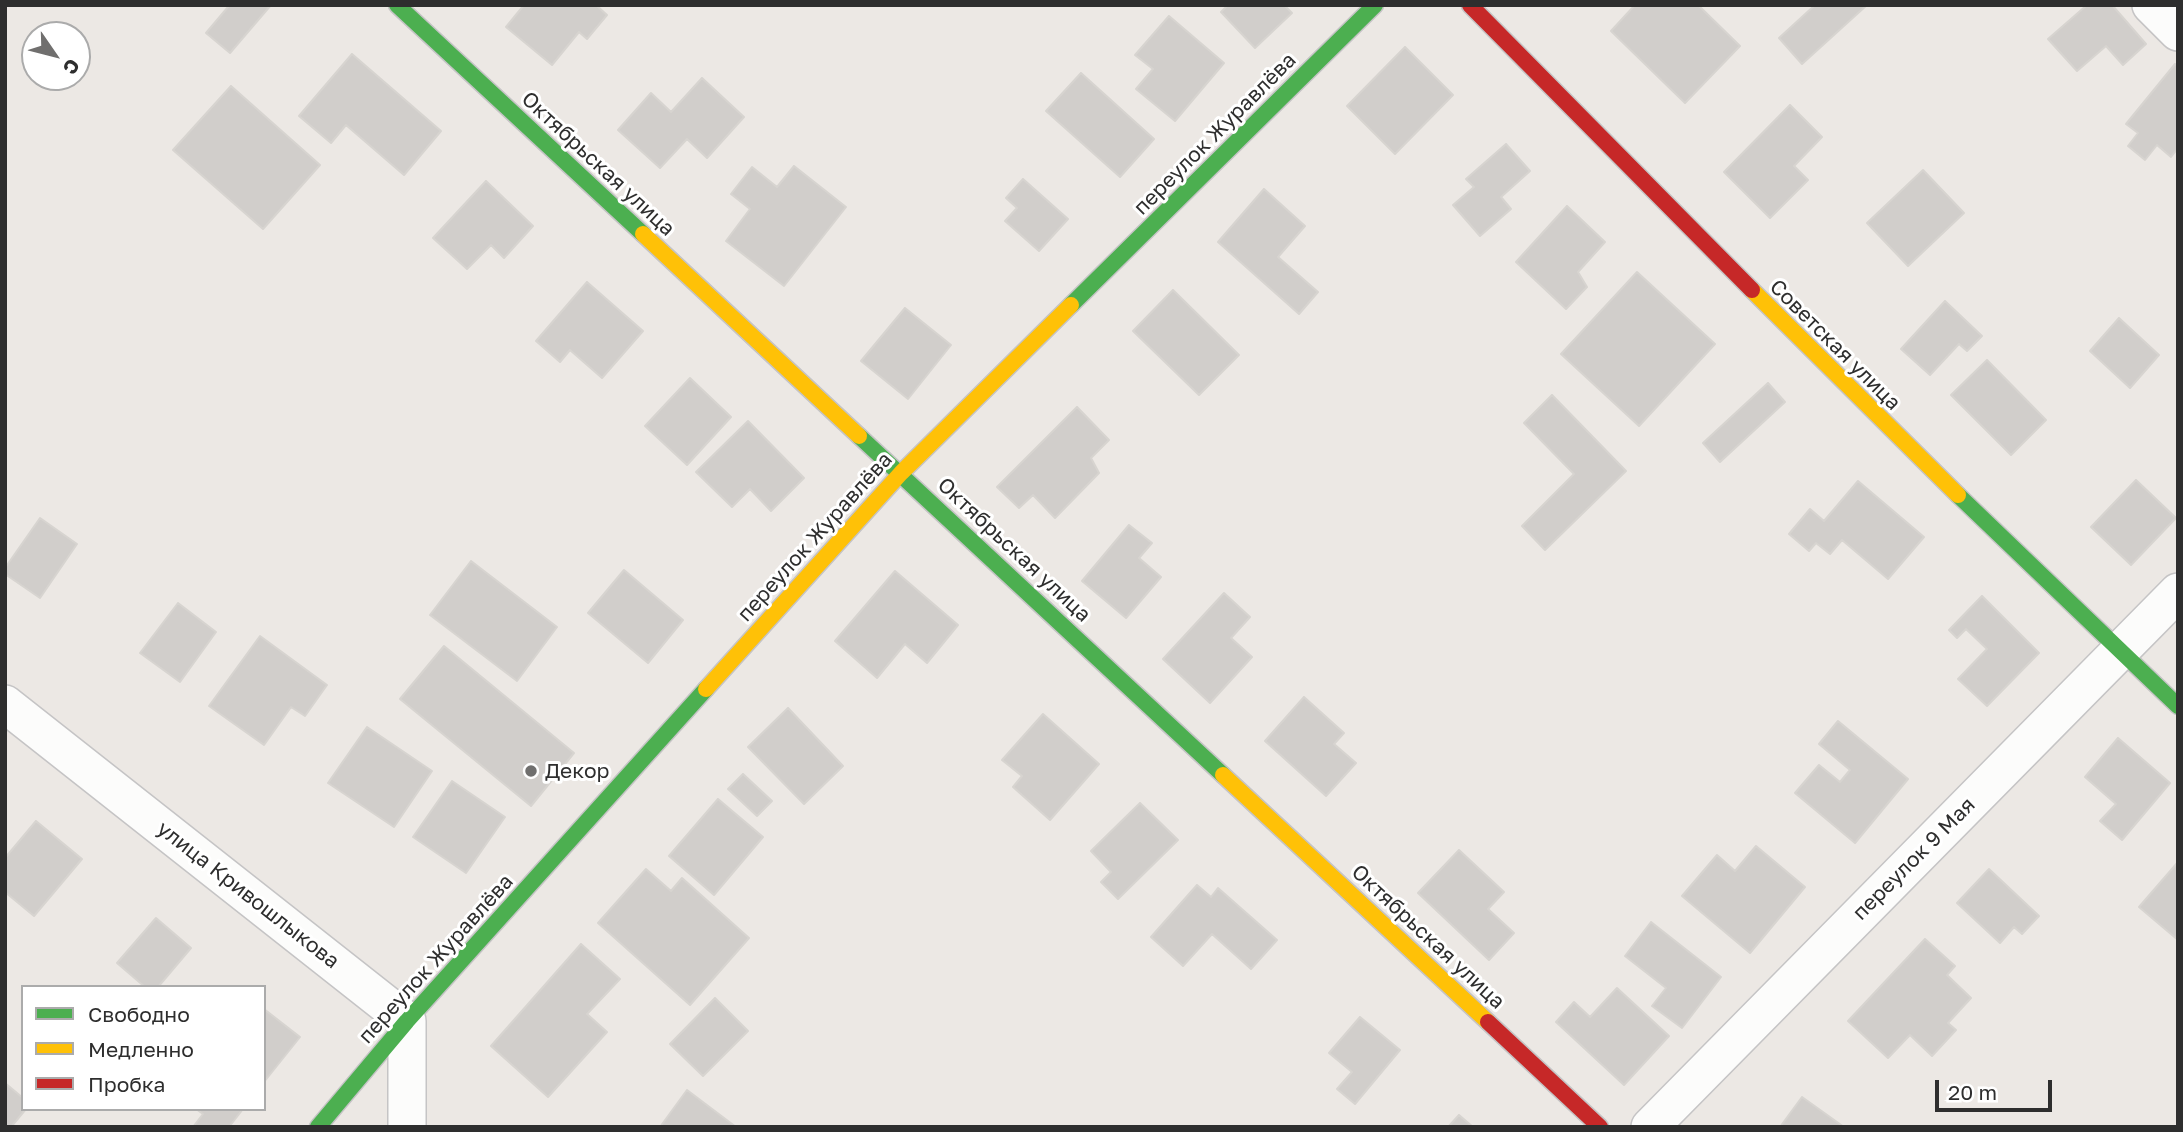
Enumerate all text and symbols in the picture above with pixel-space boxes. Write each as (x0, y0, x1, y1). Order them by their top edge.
north arrow (21, 21, 91, 91)
street label: переулок Журавлёва (1129, 48, 1301, 220)
text: С (59, 55, 85, 79)
street label: Октябрьская улица (516, 87, 680, 241)
street label: Советская улица (1764, 274, 1906, 416)
street label: переулок Журавлёва (732, 447, 898, 627)
street label: Октябрьская улица (932, 473, 1096, 627)
place label: Декор (545, 758, 609, 784)
marker: Декор (523, 763, 539, 779)
street label: переулок 9 Мая (1848, 793, 1980, 925)
street label: улица Кривошлыкова (152, 816, 344, 974)
street label: Октябрьская улица (1346, 860, 1510, 1014)
street label: переулок Журавлёва (353, 869, 519, 1049)
legend (21, 985, 266, 1111)
text: Свободно (88, 1001, 190, 1027)
text: Медленно (88, 1036, 194, 1062)
scale bar (1938, 1066, 2055, 1110)
text: Пробка (88, 1071, 166, 1097)
text: 20 m (1948, 1079, 1997, 1105)

